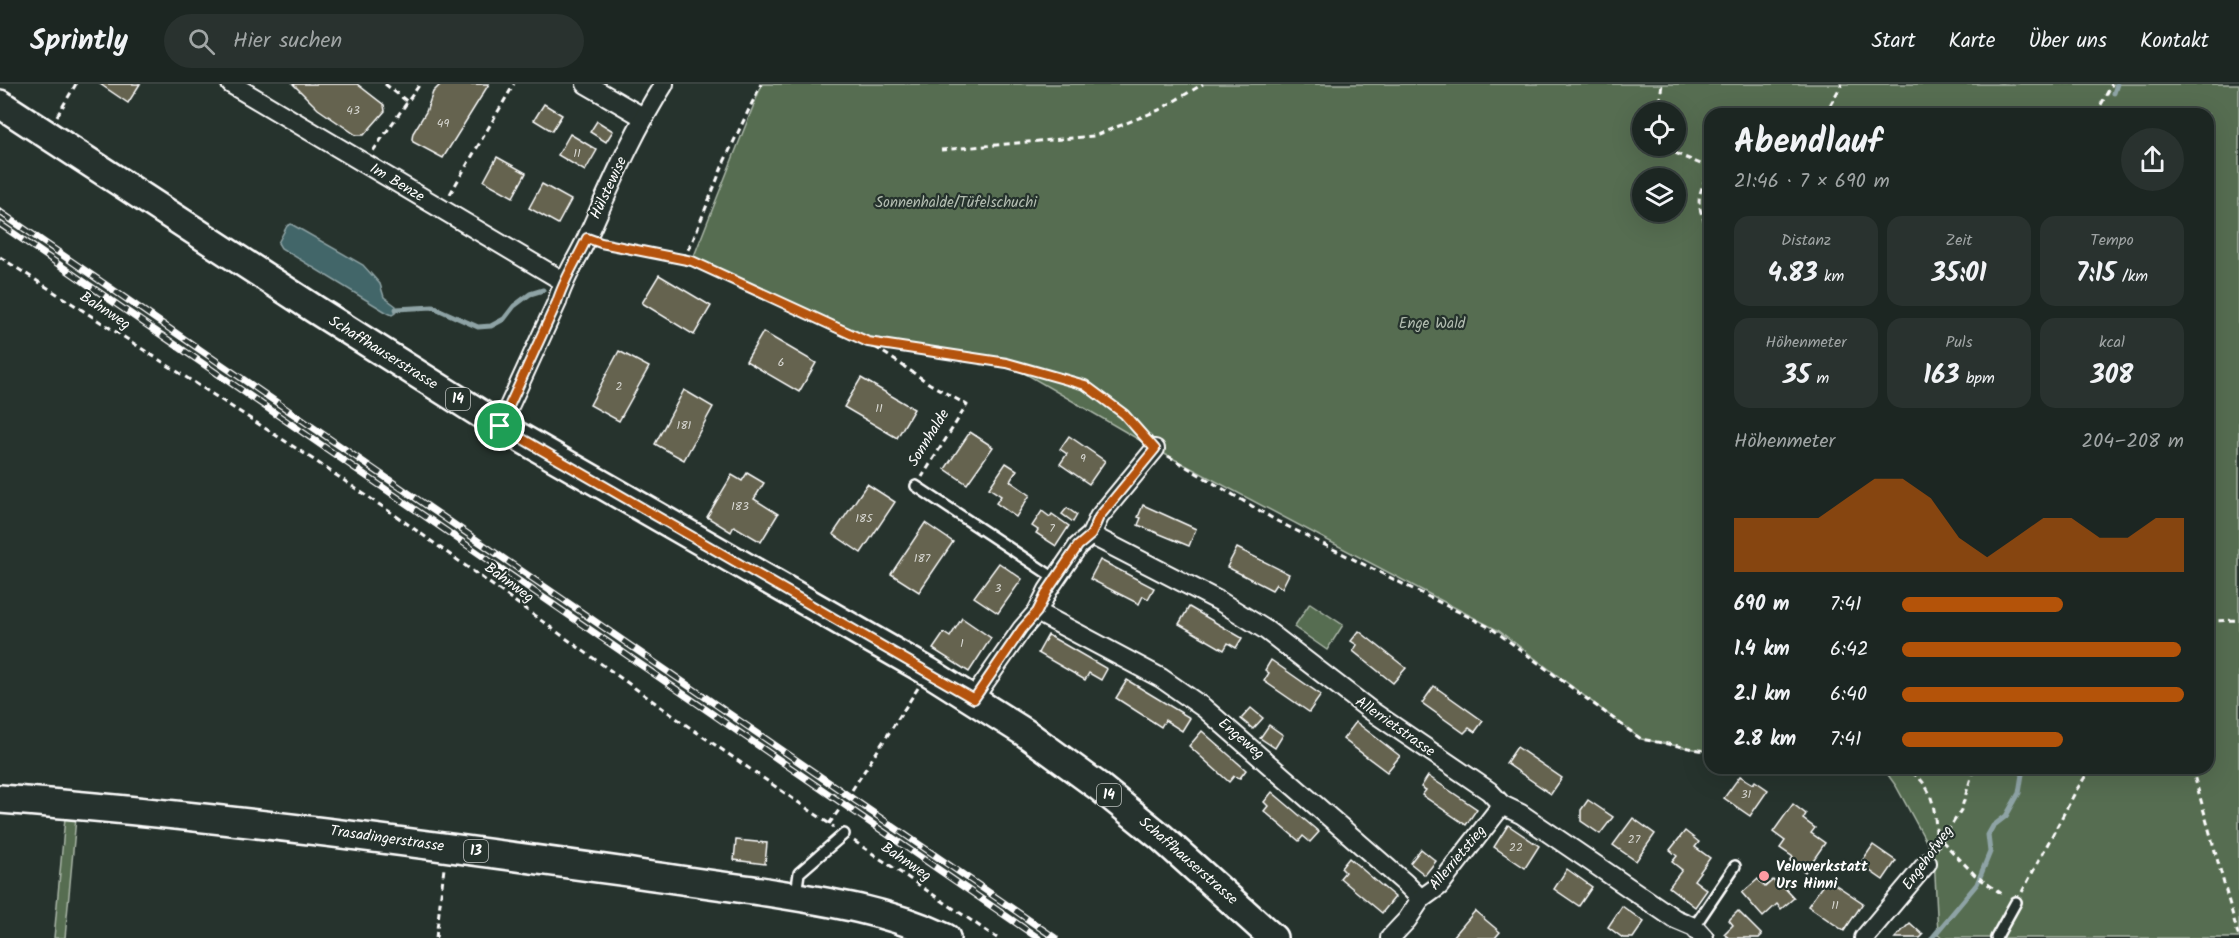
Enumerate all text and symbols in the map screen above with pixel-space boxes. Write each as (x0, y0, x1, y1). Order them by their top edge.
search box (164, 14, 584, 68)
text: Sprintly (30, 19, 128, 64)
text: Hier suchen (233, 24, 342, 59)
icon: search (185, 25, 218, 58)
text: Start (1871, 25, 1916, 58)
text: Karte (1949, 25, 1995, 58)
text: Über uns (2028, 25, 2107, 58)
text: Kontakt (2140, 25, 2209, 58)
house number: 43 (346, 101, 360, 120)
map controls (1632, 102, 1686, 222)
button: locate (1632, 102, 1686, 156)
house number: 49 (437, 114, 449, 133)
text: Abendlauf (1734, 117, 1882, 170)
button: share (2121, 128, 2184, 191)
house number: 11 (573, 144, 581, 163)
street label: Hülstewise (584, 152, 634, 223)
street label: Im Benze (365, 157, 429, 209)
text: 21:46 · 7 × 690 m (1734, 166, 1890, 198)
button: layers (1632, 168, 1686, 222)
park label: Sonnenhalde/Tüfelschuchi (875, 191, 1038, 215)
text: Distanz (1781, 228, 1831, 253)
text: Zeit (1945, 228, 1973, 253)
text: Tempo (2090, 228, 2134, 253)
text: 4.83 (1768, 253, 1818, 295)
text: 35:01 (1932, 253, 1986, 295)
text: 7:15 (2076, 253, 2116, 295)
text: km (1818, 264, 1844, 289)
text: /km (2116, 264, 2148, 289)
street label: Bahnweg (75, 286, 135, 336)
street label: Schaffhauserstrasse (324, 310, 443, 396)
park label: Enge Wald (1399, 312, 1466, 336)
text: Höhenmeter (1766, 330, 1846, 355)
text: Puls (1945, 330, 1973, 355)
text: kcal (2099, 330, 2125, 355)
house number: 6 (778, 353, 784, 372)
text: 35 (1783, 355, 1810, 397)
text: 163 (1923, 355, 1959, 397)
text: 308 (2091, 355, 2133, 397)
text: m (1810, 366, 1829, 391)
text: bpm (1959, 366, 1995, 391)
house number: 2 (616, 377, 623, 396)
road number: 14 (446, 388, 470, 410)
house number: 11 (875, 399, 883, 418)
pin (474, 400, 525, 451)
street label: Sonnhalde (902, 404, 956, 471)
icon: arrive (483, 409, 516, 442)
house number: 181 (677, 416, 692, 435)
text: Höhenmeter (1734, 426, 1835, 458)
text: 204–208 m (2082, 426, 2184, 458)
house number: 9 (1080, 449, 1086, 468)
house number: 183 (731, 497, 749, 516)
house number: 185 (855, 509, 874, 528)
house number: 7 (1049, 519, 1055, 538)
house number: 187 (914, 549, 931, 568)
street label: Bahnweg (479, 557, 539, 609)
house number: 3 (995, 579, 1002, 598)
text: 690 m (1734, 589, 1789, 621)
text: 7:41 (1830, 589, 1861, 621)
house number: 1 (960, 634, 964, 653)
text: 1.4 km (1734, 634, 1790, 666)
text: 6:42 (1830, 634, 1869, 666)
text: 2.1 km (1734, 679, 1790, 711)
text: 6:40 (1830, 679, 1867, 711)
street label: Allerrietstrasse (1350, 690, 1440, 764)
street label: Engeweg (1212, 712, 1270, 766)
text: 2.8 km (1734, 724, 1796, 756)
text: 7:41 (1830, 724, 1861, 756)
road number: 14 (1097, 784, 1121, 806)
house number: 31 (1741, 785, 1752, 804)
street label: Schaffhauserstrasse (1133, 811, 1243, 911)
street label: Trasadingerstrasse (328, 819, 446, 859)
street label: Allerrietstieg (1423, 820, 1493, 896)
street label: Engehofweg (1896, 821, 1960, 895)
house number: 27 (1628, 830, 1641, 849)
street label: Bahnweg (876, 836, 936, 888)
house number: 22 (1509, 838, 1523, 857)
road number: 13 (464, 840, 488, 862)
place label: Velowerkstatt Urs Hinni (1776, 855, 1868, 896)
marker: Velowerkstatt Urs Hinni (1757, 869, 1771, 883)
house number: 11 (1831, 896, 1839, 915)

